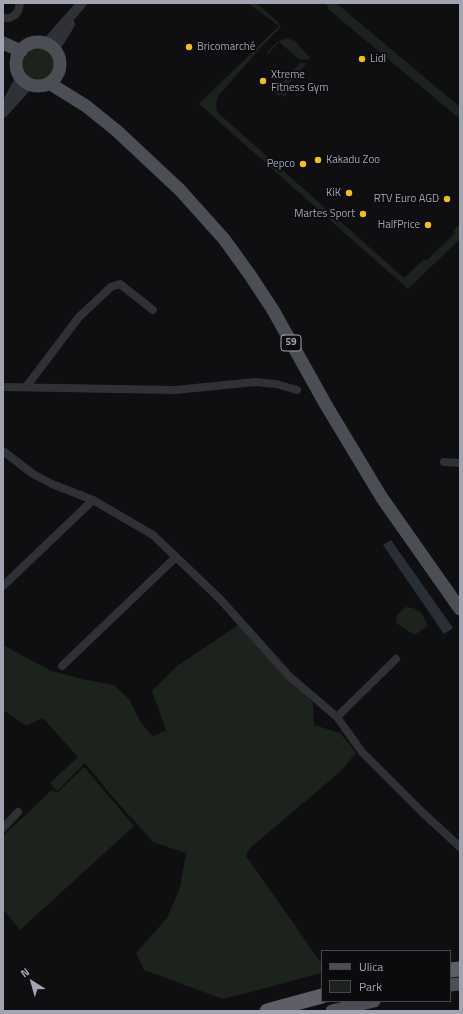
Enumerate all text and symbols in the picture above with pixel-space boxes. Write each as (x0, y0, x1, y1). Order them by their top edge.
place label: Bricomarché (197, 40, 255, 54)
marker: Bricomarché (184, 42, 194, 52)
place label: Lidl (370, 52, 386, 66)
marker: Lidl (357, 54, 367, 64)
place label: Xtreme Fitness Gym (271, 68, 328, 94)
marker: Xtreme Fitness Gym (258, 76, 268, 86)
place label: Kakadu Zoo (326, 153, 380, 167)
marker: Kakadu Zoo (313, 155, 323, 165)
place label: Pepco (267, 157, 295, 171)
marker: Pepco (298, 159, 308, 169)
place label: KiK (326, 186, 341, 200)
marker: KiK (344, 188, 354, 198)
place label: RTV Euro AGD (374, 192, 439, 206)
marker: RTV Euro AGD (442, 194, 452, 204)
place label: Martes Sport (294, 207, 355, 221)
marker: Martes Sport (358, 209, 368, 219)
place label: HalfPrice (378, 218, 420, 232)
marker: HalfPrice (423, 220, 433, 230)
road number: 59 (281, 335, 301, 351)
legend (321, 950, 451, 1002)
text: Ulica (359, 957, 383, 976)
north arrow (12, 962, 52, 1002)
text: N (17, 964, 33, 981)
text: Park (359, 977, 382, 996)

